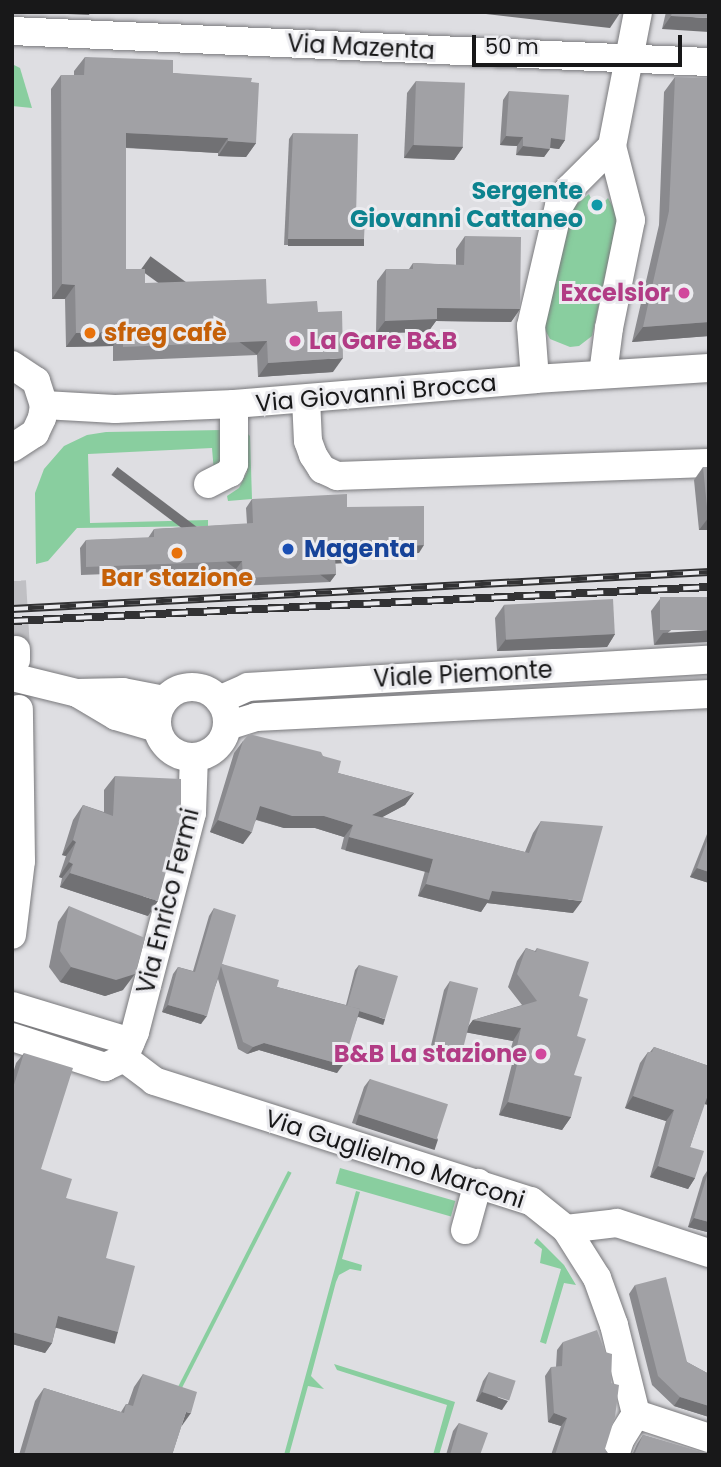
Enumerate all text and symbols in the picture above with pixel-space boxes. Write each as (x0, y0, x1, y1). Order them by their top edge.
scale bar (476, 21, 686, 65)
street label: Via Mazenta (286, 29, 436, 65)
text: 50 m (485, 32, 539, 61)
place label: Sergente Giovanni Cattaneo (350, 177, 583, 233)
marker: Sergente Giovanni Cattaneo (589, 197, 605, 213)
place label: Excelsior (560, 279, 670, 307)
marker: Excelsior (676, 285, 692, 301)
place label: sfreg cafè (104, 319, 227, 347)
marker: sfreg cafè (82, 325, 98, 341)
place label: La Gare B&B (309, 327, 457, 355)
marker: La Gare B&B (287, 333, 303, 349)
street label: Via Giovanni Brocca (254, 368, 498, 418)
place label: Magenta (304, 535, 416, 563)
marker: Magenta (278, 539, 298, 559)
marker: Bar stazione (169, 545, 185, 561)
place label: Bar stazione (101, 564, 253, 592)
street label: Viale Piemonte (373, 655, 553, 693)
street label: Via Enrico Fermi (131, 805, 205, 997)
place label: B&B La stazione (334, 1040, 527, 1068)
marker: B&B La stazione (533, 1046, 549, 1062)
street label: Via Guglielmo Marconi (262, 1103, 528, 1215)

